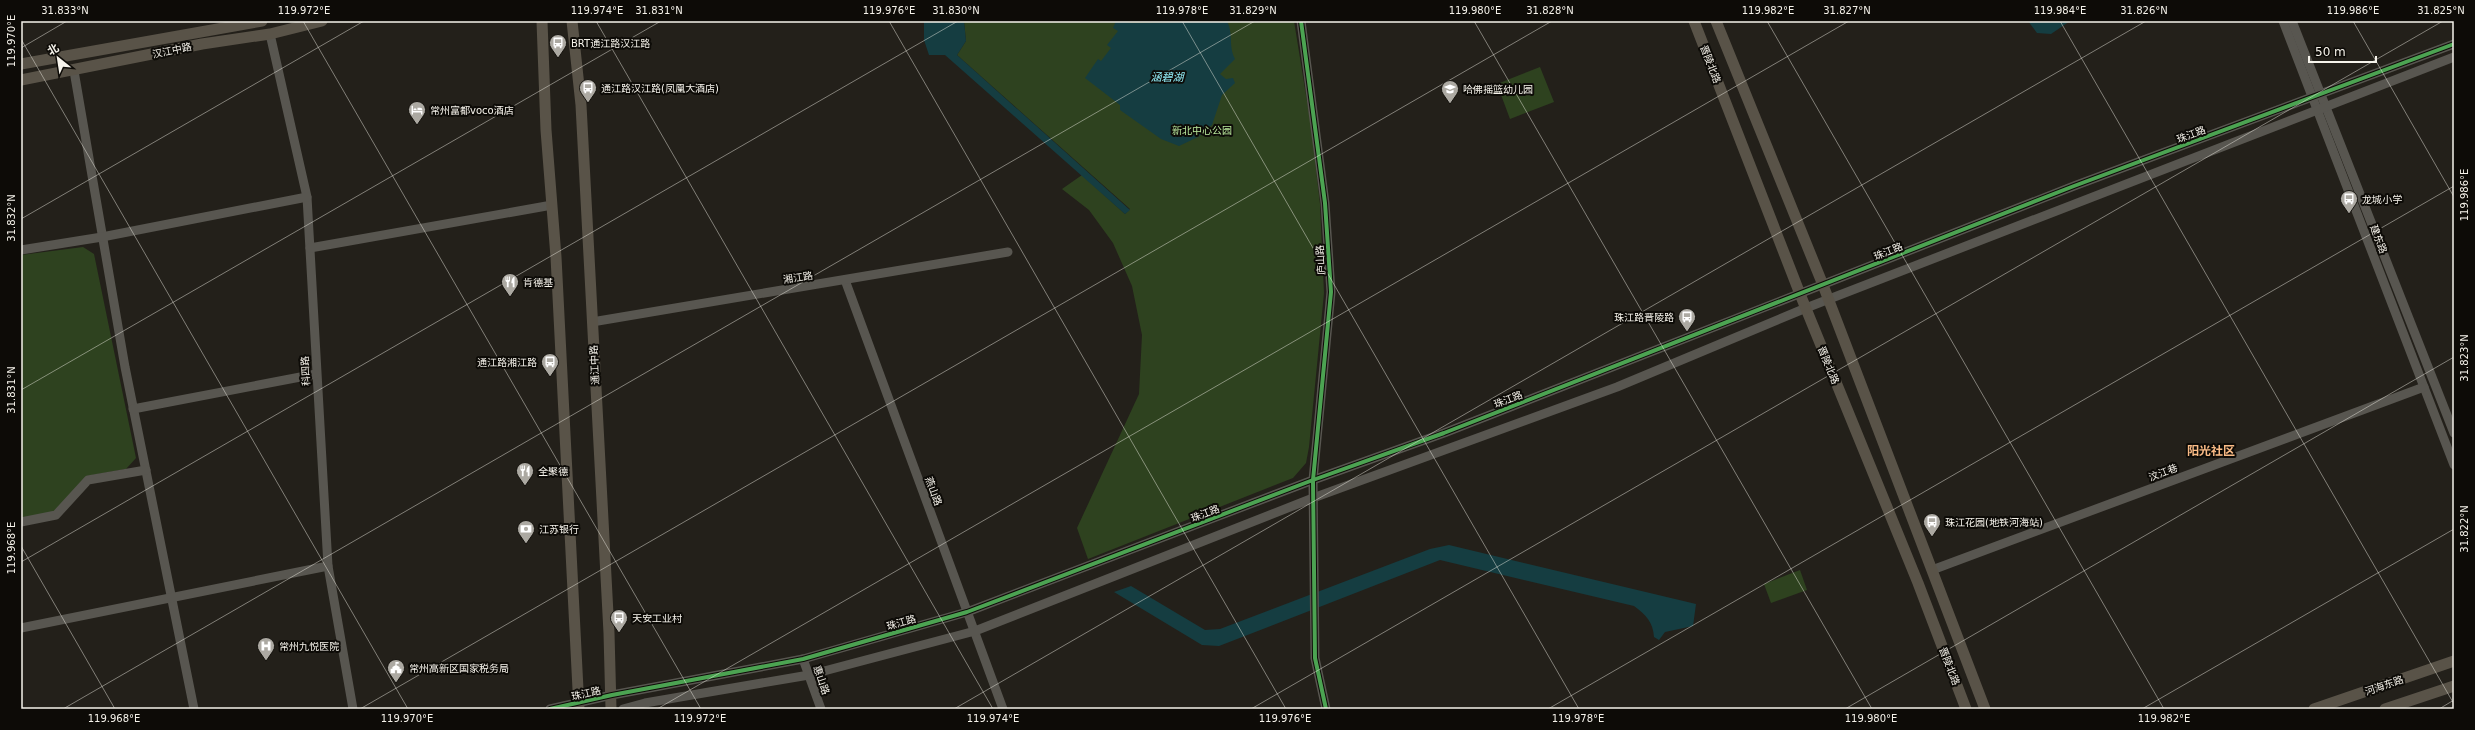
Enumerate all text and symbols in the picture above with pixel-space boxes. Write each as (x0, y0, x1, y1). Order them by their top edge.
text: 31.833°N (41, 5, 89, 16)
text: 119.972°E (278, 5, 330, 16)
text: 119.974°E (571, 5, 623, 16)
text: 31.831°N (635, 5, 683, 16)
text: 119.976°E (863, 5, 915, 16)
text: 31.830°N (932, 5, 980, 16)
text: 119.978°E (1156, 5, 1208, 16)
text: 31.829°N (1229, 5, 1277, 16)
text: 119.980°E (1449, 5, 1501, 16)
text: 31.828°N (1526, 5, 1574, 16)
text: 119.982°E (1742, 5, 1794, 16)
text: 31.827°N (1823, 5, 1871, 16)
text: 119.984°E (2034, 5, 2086, 16)
text: 31.826°N (2120, 5, 2168, 16)
text: 119.986°E (2327, 5, 2379, 16)
text: 31.825°N (2417, 5, 2465, 16)
text: 119.970°E (6, 15, 17, 67)
bus stop icon: BRT通江路汉江路 (548, 33, 568, 58)
north arrow (38, 38, 78, 78)
place label: BRT通江路汉江路 (571, 38, 650, 49)
scale bar (2309, 38, 2376, 64)
text: 北 (45, 41, 61, 58)
street label: 汉江中路 (151, 41, 193, 60)
street label: 晋陵北路 (1698, 44, 1723, 85)
text: 50 m (2315, 45, 2346, 59)
water label: 涵碧湖 (1151, 71, 1185, 84)
bus stop icon: 通江路汉江路(凤凰大酒店) (578, 78, 598, 103)
school or university icon: 哈佛摇篮幼儿园 (1440, 79, 1460, 104)
place label: 通江路汉江路(凤凰大酒店) (601, 83, 719, 94)
place label: 哈佛摇篮幼儿园 (1463, 84, 1533, 95)
hotel icon: 常州富都voco酒店 (407, 100, 427, 125)
place label: 常州富都voco酒店 (430, 105, 514, 116)
street label: 珠江路 (2175, 124, 2207, 145)
park label: 新北中心公园 (1172, 125, 1232, 136)
text: 119.986°E (2459, 169, 2470, 221)
bus stop icon: 龙城小学 (2339, 189, 2359, 214)
text: 31.832°N (6, 194, 17, 242)
place label: 龙城小学 (2362, 194, 2402, 205)
street label: 建东路 (2368, 223, 2389, 255)
street label: 珠江路 (1872, 241, 1904, 262)
street label: 庐山路 (1314, 245, 1327, 275)
street label: 湘江路 (782, 270, 814, 285)
restaurant icon: 肯德基 (500, 272, 520, 297)
place label: 肯德基 (523, 277, 553, 288)
bus stop icon: 珠江路晋陵路 (1677, 307, 1697, 332)
place label: 珠江路晋陵路 (1614, 312, 1674, 323)
text: 31.823°N (2459, 334, 2470, 382)
street label: 通江中路 (588, 345, 601, 385)
street label: 晋陵北路 (1816, 345, 1841, 386)
bus stop icon: 通江路湘江路 (540, 352, 560, 377)
street label: 科四路 (299, 356, 312, 386)
place label: 通江路湘江路 (477, 357, 537, 368)
text: 31.831°N (6, 366, 17, 414)
street label: 珠江路 (1492, 389, 1524, 410)
district label: 阳光社区 (2187, 444, 2235, 458)
restaurant icon: 全聚德 (515, 461, 535, 486)
street label: 汶江巷 (2147, 462, 2179, 483)
place label: 全聚德 (538, 466, 568, 477)
street label: 燕山路 (923, 475, 944, 507)
street label: 珠江路 (1189, 503, 1221, 524)
text: 31.822°N (2459, 505, 2470, 553)
bus stop icon: 珠江花园(地铁河海站) (1922, 512, 1942, 537)
place label: 珠江花园(地铁河海站) (1945, 517, 2043, 528)
bank icon: 江苏银行 (516, 519, 536, 544)
text: 119.968°E (6, 522, 17, 574)
place label: 江苏银行 (539, 524, 579, 535)
bus stop icon: 天安工业村 (609, 608, 629, 633)
place label: 天安工业村 (632, 613, 682, 624)
street label: 珠江路 (885, 613, 917, 632)
hospital icon: 常州九悦医院 (256, 636, 276, 661)
place label: 常州九悦医院 (279, 641, 339, 652)
street label: 晋陵北路 (1937, 646, 1962, 687)
public building icon: 常州高新区国家税务局 (386, 658, 406, 683)
place label: 常州高新区国家税务局 (409, 663, 509, 674)
street label: 惠山路 (811, 664, 832, 696)
street label: 河海东路 (2363, 674, 2405, 697)
street label: 珠江路 (570, 685, 602, 702)
text: 119.968°E (88, 713, 140, 724)
text: 119.970°E (381, 713, 433, 724)
text: 119.972°E (674, 713, 726, 724)
text: 119.974°E (967, 713, 1019, 724)
text: 119.976°E (1259, 713, 1311, 724)
text: 119.978°E (1552, 713, 1604, 724)
text: 119.980°E (1845, 713, 1897, 724)
text: 119.982°E (2138, 713, 2190, 724)

